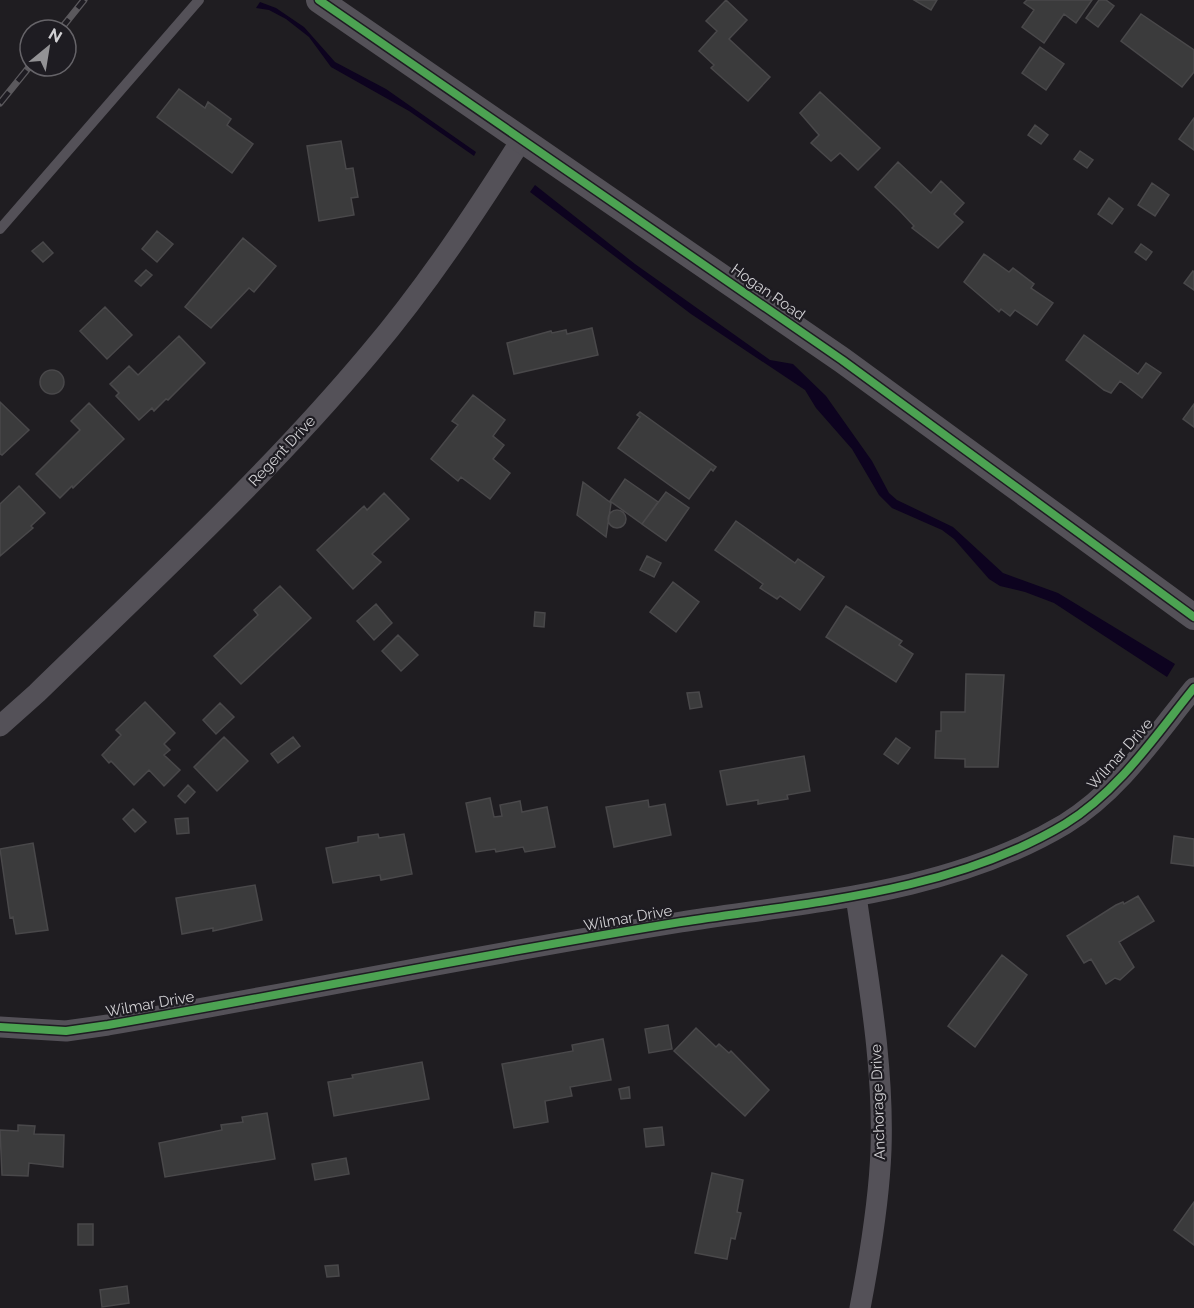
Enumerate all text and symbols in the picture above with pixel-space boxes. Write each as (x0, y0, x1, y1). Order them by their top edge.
north arrow (18, 18, 78, 78)
text: N (45, 24, 65, 47)
street label: Hogan Road (728, 260, 808, 324)
street label: Regent Drive (245, 412, 319, 490)
street label: Wilmar Drive (1083, 715, 1157, 793)
street label: Wilmar Drive (582, 901, 674, 935)
street label: Wilmar Drive (104, 987, 196, 1021)
street label: Anchorage Drive (867, 1044, 889, 1160)

